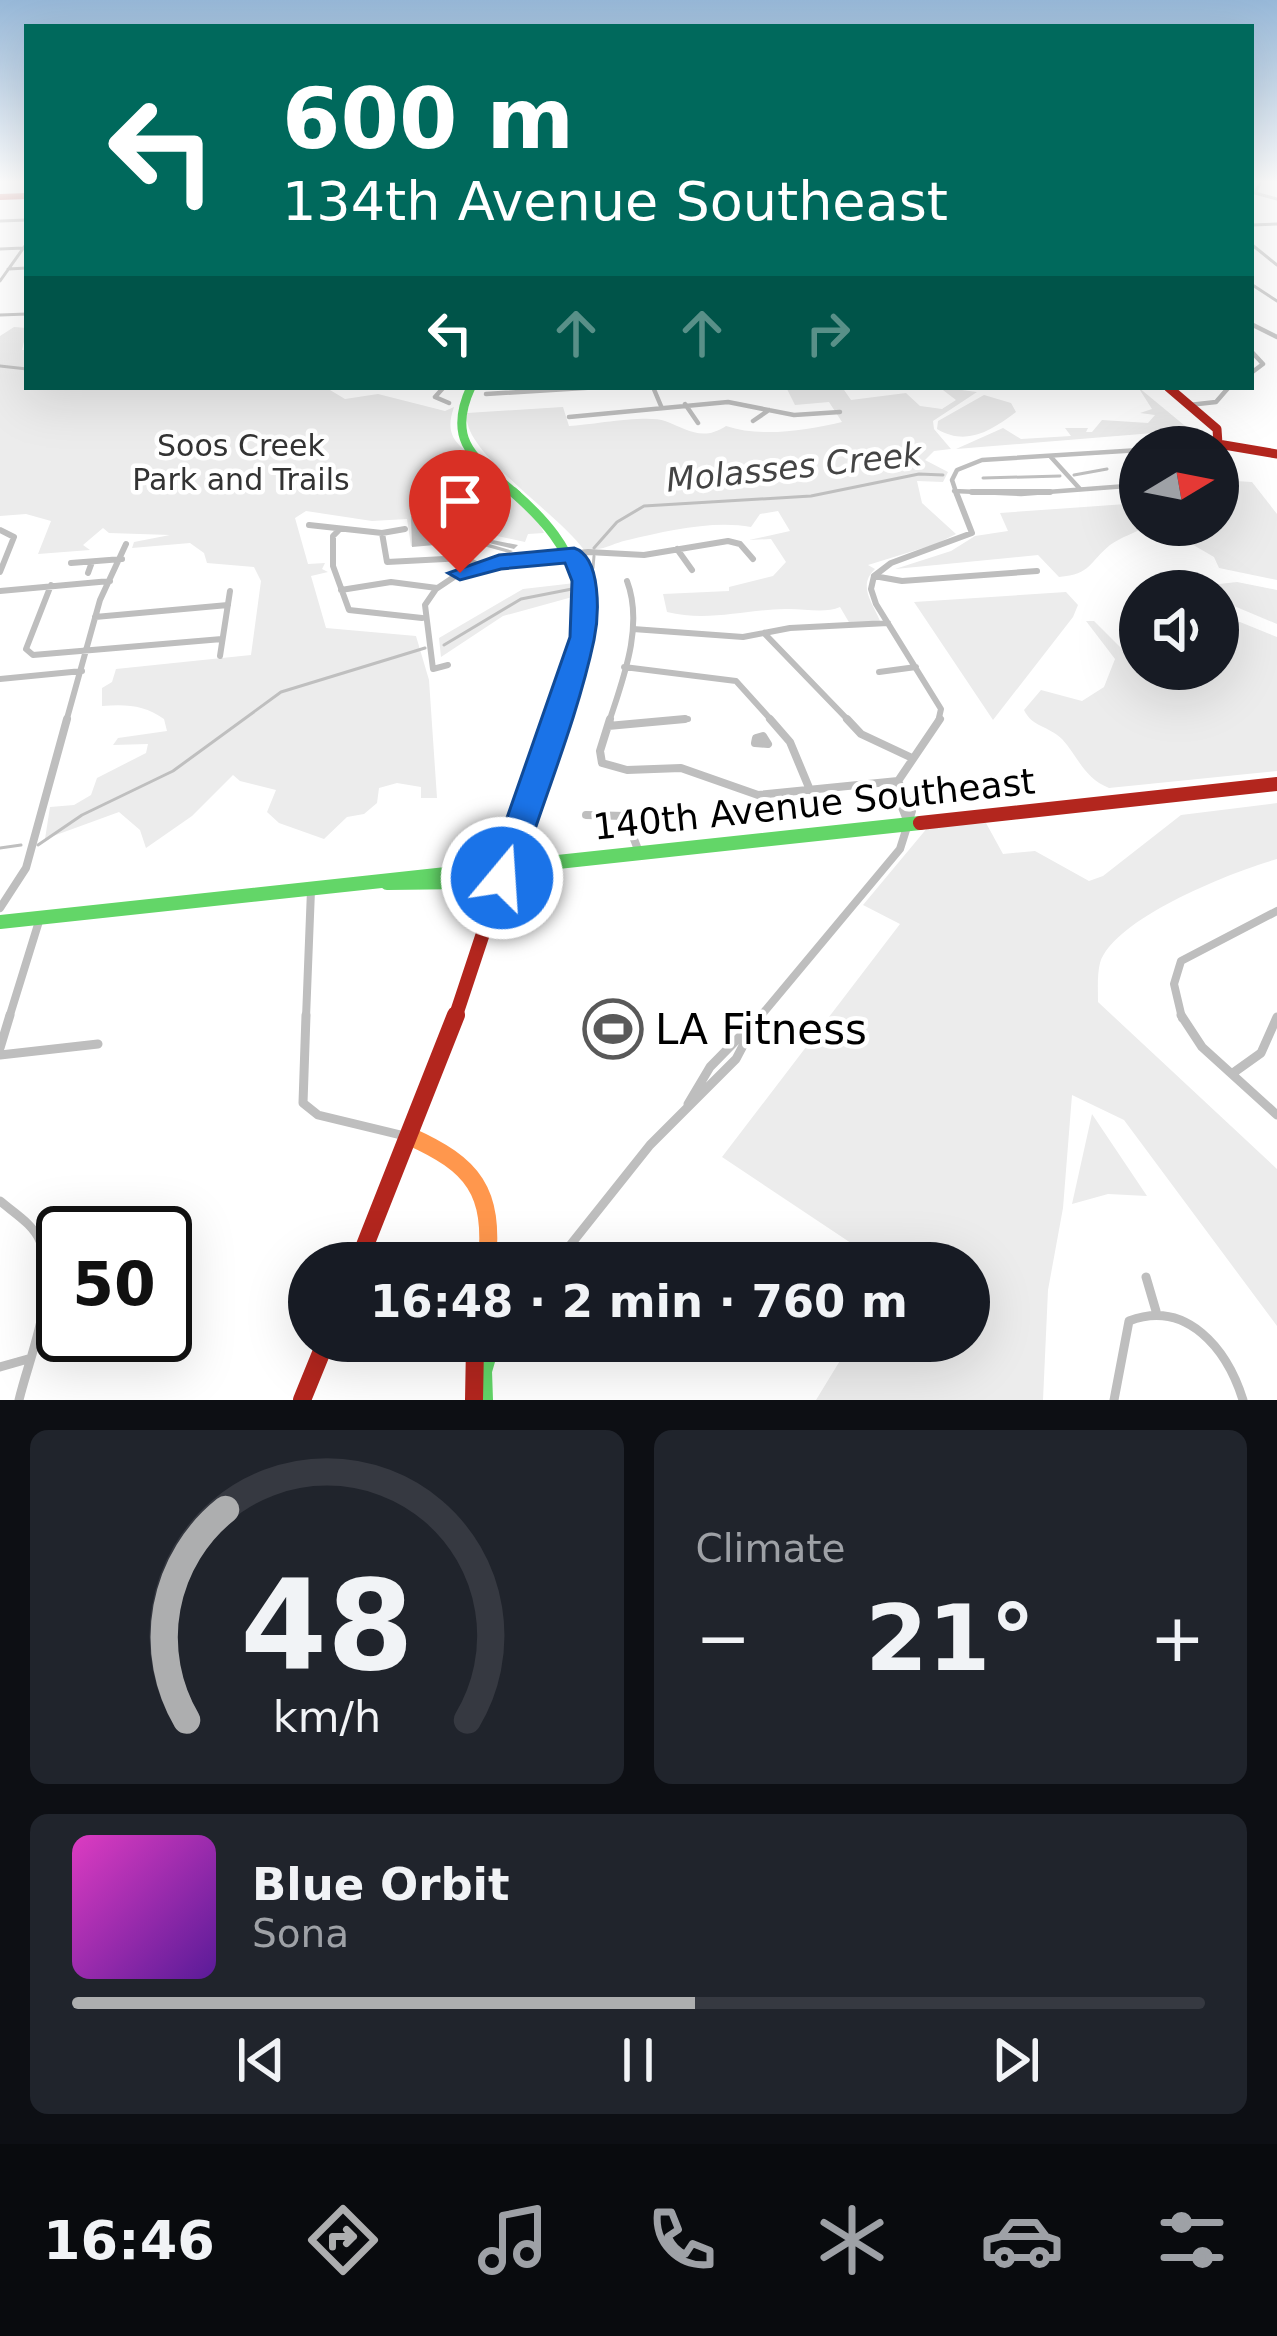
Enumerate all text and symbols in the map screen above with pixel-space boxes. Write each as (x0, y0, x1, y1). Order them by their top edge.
text: 600 m (282, 70, 574, 168)
icon: left (84, 72, 240, 228)
text: 134th Avenue Southeast (282, 170, 948, 233)
icon: left (417, 300, 483, 366)
icon: ahead (543, 300, 609, 366)
icon: ahead (669, 300, 735, 366)
icon: right (795, 300, 861, 366)
north arrow (1119, 426, 1239, 546)
map controls (1119, 426, 1239, 690)
park label: Soos Creek Park and Trails (132, 428, 350, 497)
water label: Molasses Creek (664, 434, 926, 500)
pin (409, 450, 511, 573)
icon: arrive (427, 468, 493, 534)
button: sound (1119, 570, 1239, 690)
street label: 140th Avenue Southeast (591, 760, 1037, 848)
position arrow (439, 815, 565, 941)
sports icon: LA Fitness (582, 998, 644, 1060)
place label: LA Fitness (655, 1005, 867, 1054)
speed limit sign: 50 (36, 1206, 192, 1362)
text: 16:48 · 2 min · 760 m (370, 1275, 908, 1328)
text: Climate (696, 1526, 846, 1571)
text: 48 (240, 1553, 414, 1698)
text: 21° (865, 1586, 1035, 1691)
text: − (696, 1600, 751, 1677)
text: + (1150, 1600, 1205, 1677)
text: km/h (273, 1692, 381, 1742)
text: Blue Orbit (252, 1858, 510, 1911)
text: Sona (252, 1911, 349, 1956)
icon: previous (228, 2027, 294, 2093)
icon: pause (605, 2027, 671, 2093)
icon: next (983, 2027, 1049, 2093)
icon: directions (301, 2198, 385, 2282)
icon: music (471, 2198, 555, 2282)
icon: phone (640, 2198, 724, 2282)
icon: climate (810, 2198, 894, 2282)
icon: car (980, 2198, 1064, 2282)
icon: filters (1150, 2198, 1234, 2282)
text: 16:46 (43, 2209, 215, 2272)

